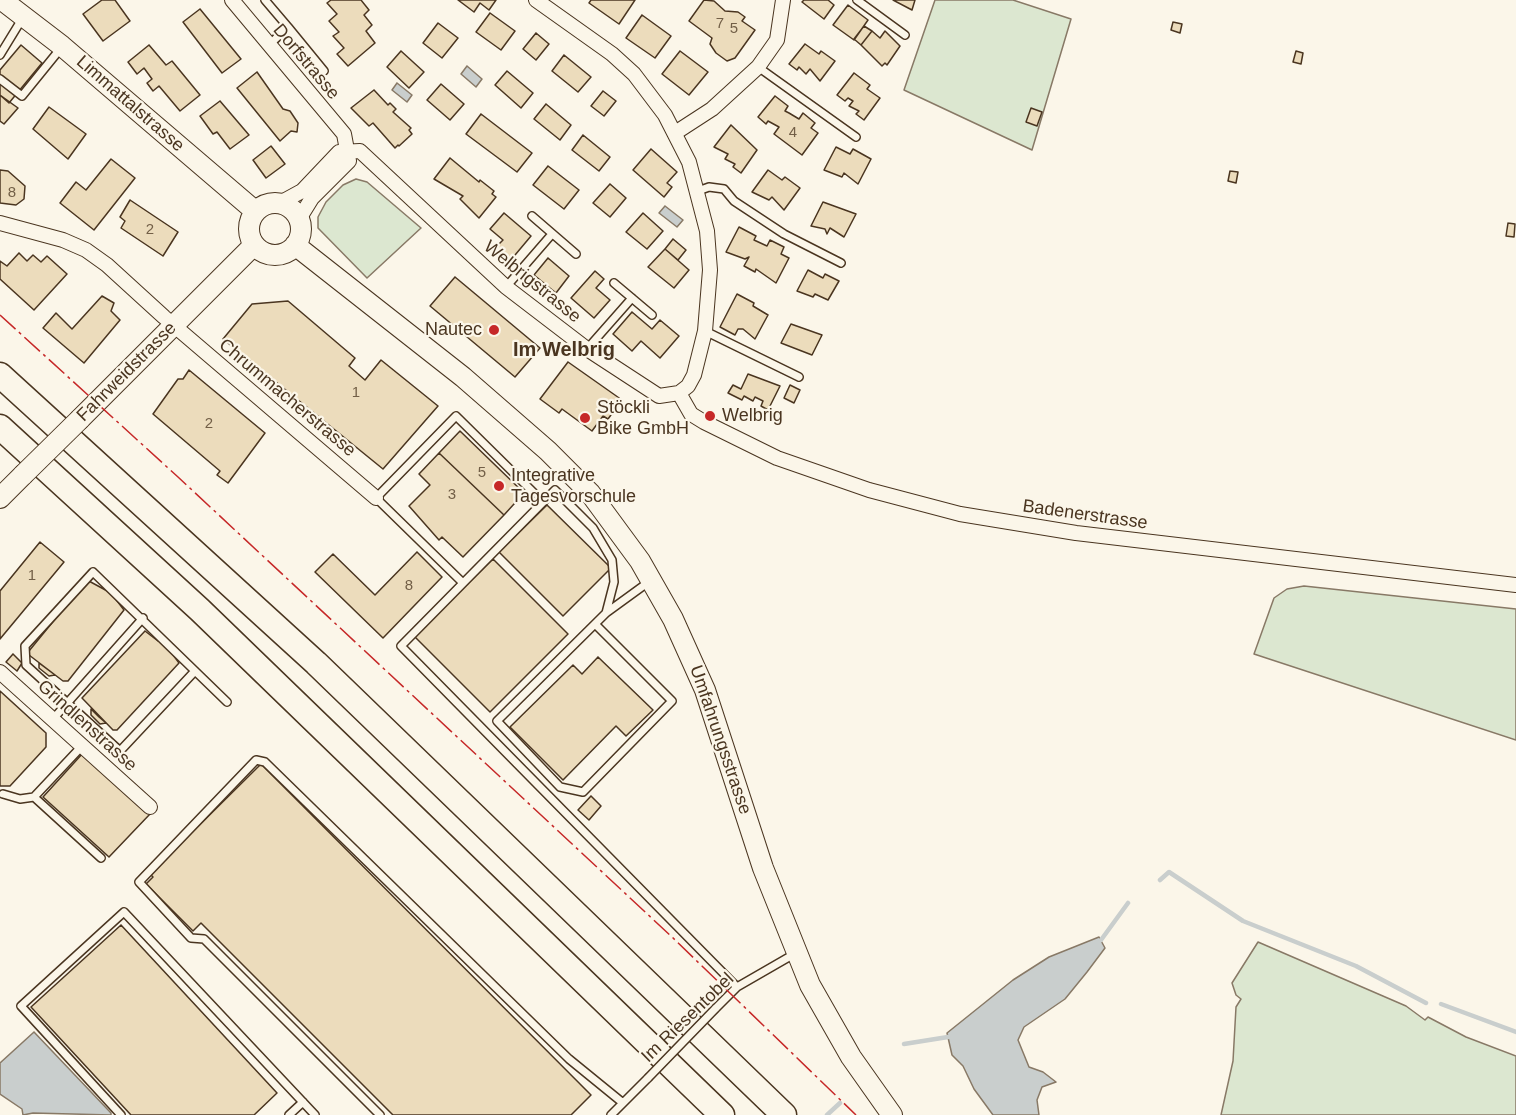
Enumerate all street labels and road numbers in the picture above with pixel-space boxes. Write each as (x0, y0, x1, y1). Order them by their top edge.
street label: Dorfstrasse (268, 20, 344, 104)
street label: Limmattalstrasse (72, 51, 188, 157)
street label: Welbrigstrasse (479, 236, 585, 328)
street label: Fahrweidstrasse (73, 318, 181, 426)
street label: Chrummacherstrasse (214, 334, 360, 462)
street label: Badenerstrasse (1021, 496, 1149, 534)
street label: Umfahrungsstrasse (684, 663, 756, 817)
street label: Grindlenstrasse (33, 676, 141, 776)
street label: Im Riesentobel (637, 969, 739, 1067)

